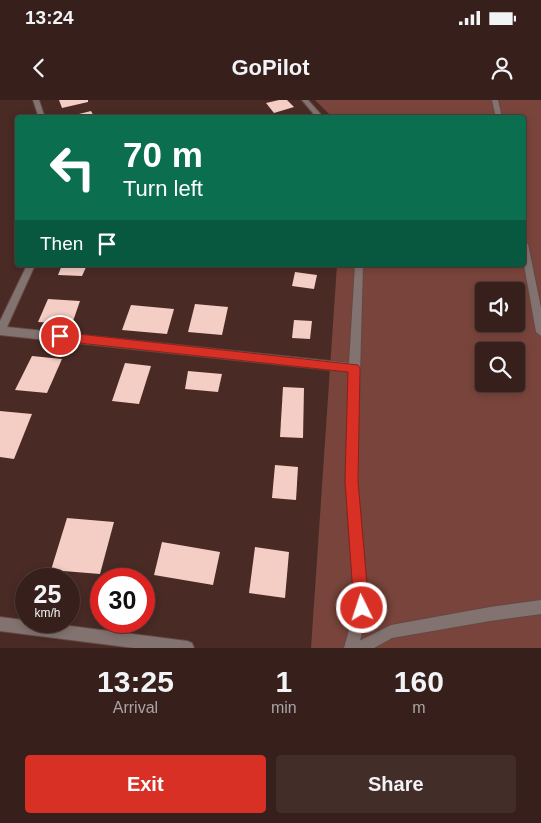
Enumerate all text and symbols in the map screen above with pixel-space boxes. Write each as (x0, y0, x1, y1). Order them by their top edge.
text: 13:24 (25, 7, 74, 28)
icon: back (25, 54, 53, 82)
icon: person (488, 54, 516, 82)
text: GoPilot (231, 55, 310, 80)
icon: left (40, 135, 105, 200)
text: 70 m (123, 135, 203, 174)
text: Turn left (123, 176, 203, 201)
icon: arrive (93, 230, 121, 258)
text: Then (40, 233, 83, 254)
map controls (475, 282, 525, 392)
button: sound (475, 282, 525, 332)
pin (39, 315, 81, 357)
icon: arrive (46, 322, 74, 350)
button: search (475, 342, 525, 392)
speed limit sign: 30 (90, 568, 155, 633)
text: 25 (34, 580, 61, 608)
position arrow (335, 581, 387, 633)
text: km/h (34, 606, 61, 620)
text: 13:25 (97, 665, 174, 698)
text: 1 (275, 665, 292, 698)
text: 160 (394, 665, 444, 698)
text: Arrival (113, 699, 158, 716)
text: min (271, 699, 297, 716)
text: m (412, 699, 425, 716)
button: Exit (25, 755, 266, 813)
button: Share (276, 755, 516, 813)

